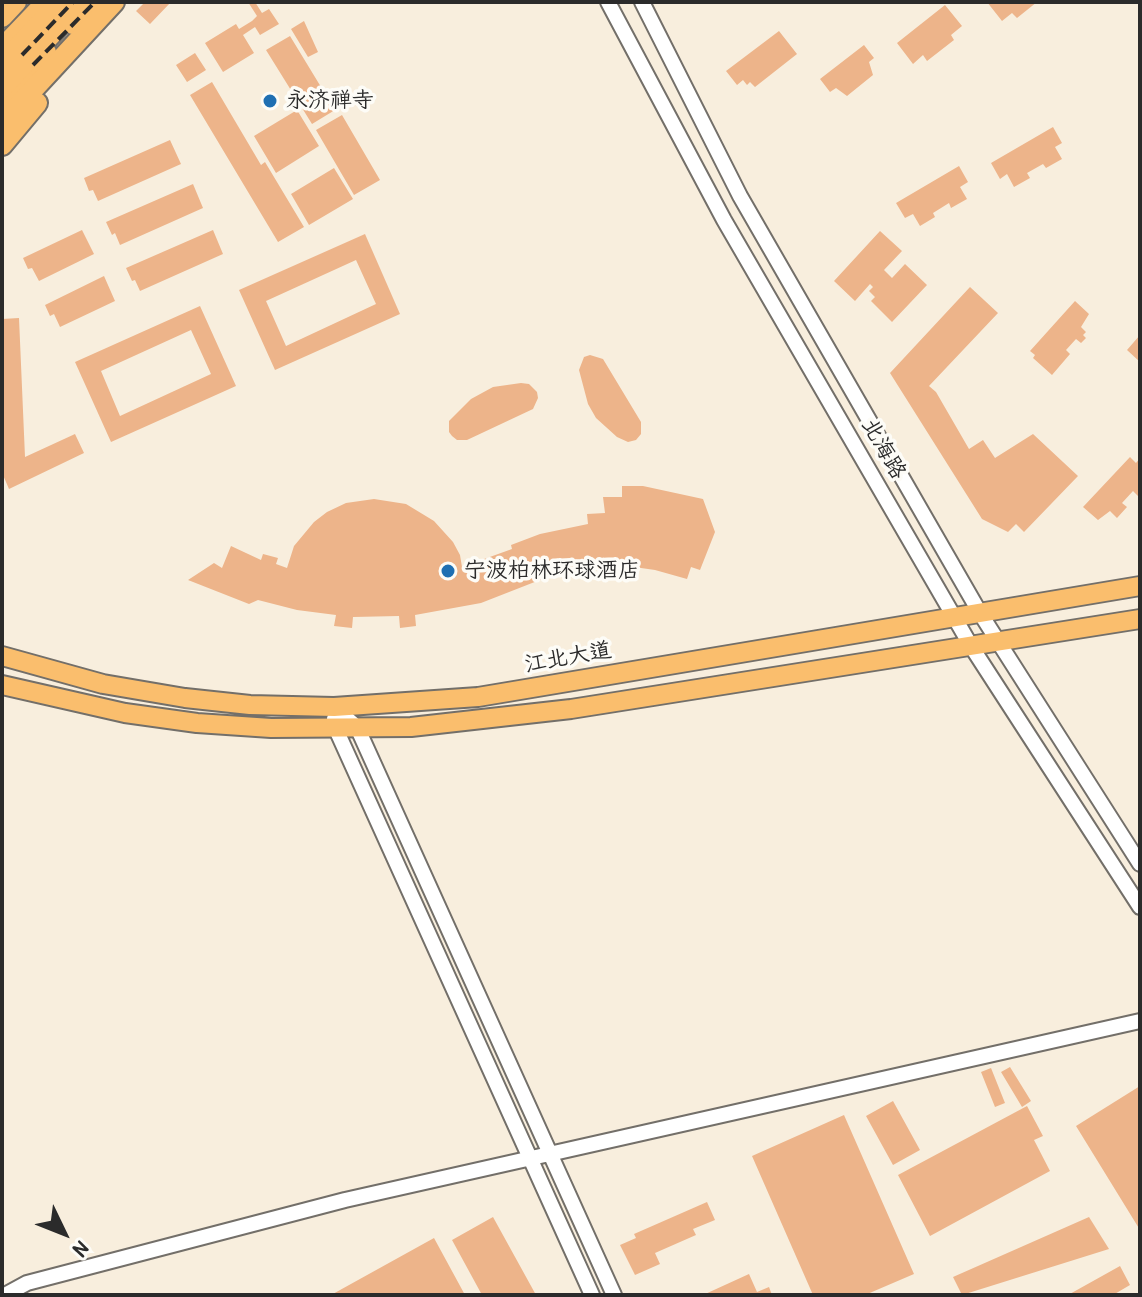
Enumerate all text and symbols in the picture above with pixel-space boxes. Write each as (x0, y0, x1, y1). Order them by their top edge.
place label: 永济禅寺 (286, 88, 374, 114)
marker: 永济禅寺 (261, 92, 279, 110)
street label: 北海路 (855, 414, 911, 484)
place label: 宁波柏林环球酒店 (464, 558, 640, 584)
marker: 宁波柏林环球酒店 (439, 562, 457, 580)
street label: 江北大道 (522, 637, 614, 679)
north arrow (24, 1193, 104, 1273)
text: N (67, 1235, 97, 1264)

